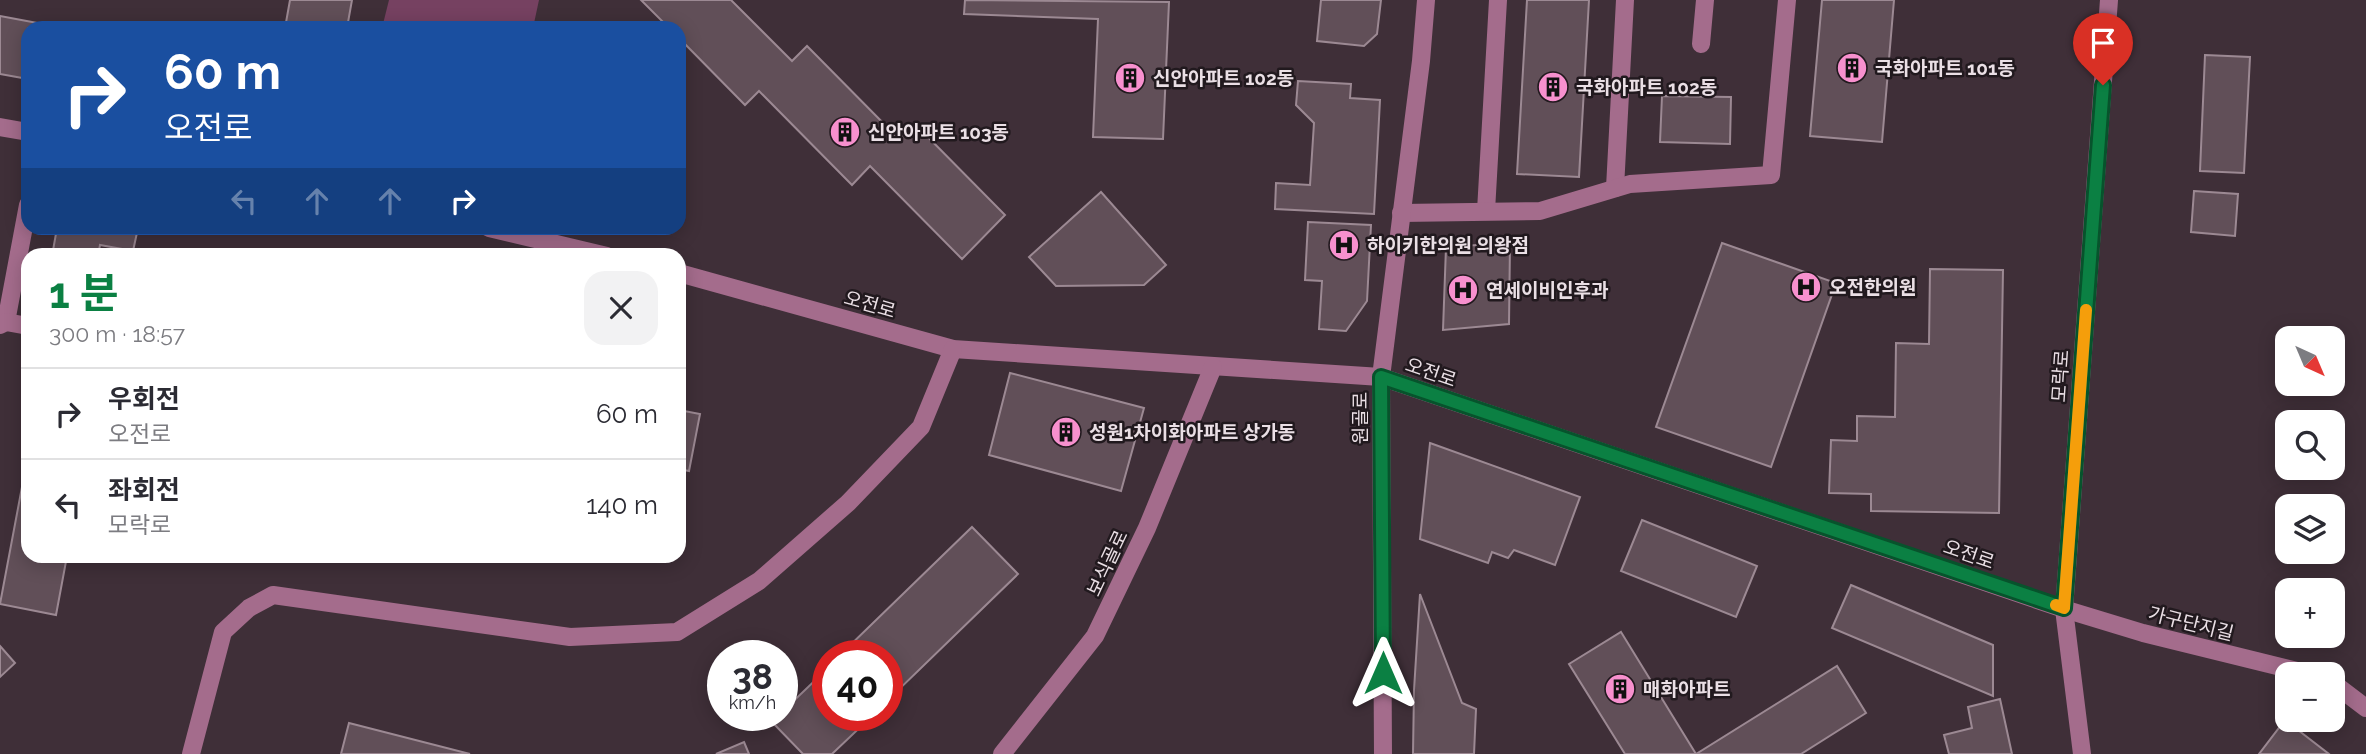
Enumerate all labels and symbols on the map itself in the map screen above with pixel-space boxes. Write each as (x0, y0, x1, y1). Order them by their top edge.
pin (2073, 13, 2133, 85)
building icon: 국화아파트 101동 (1835, 51, 1869, 85)
place label: 국화아파트 101동 (1875, 57, 2015, 79)
building icon: 신안아파트 102동 (1113, 61, 1147, 95)
place label: 신안아파트 102동 (1153, 67, 1294, 89)
building icon: 국화아파트 102동 (1536, 70, 1570, 104)
place label: 국화아파트 102동 (1576, 76, 1717, 98)
building icon: 신안아파트 103동 (828, 115, 862, 149)
place label: 신안아파트 103동 (868, 121, 1009, 143)
hospital icon: 하이키한의원 의왕점 (1327, 228, 1361, 262)
place label: 하이키한의원 의왕점 (1367, 234, 1529, 256)
hospital icon: 오전한의원 (1789, 270, 1823, 304)
hospital icon: 연세이비인후과 (1446, 273, 1480, 307)
place label: 오전한의원 (1829, 276, 1916, 298)
place label: 연세이비인후과 (1486, 279, 1609, 301)
street label: 오전로 (842, 286, 898, 322)
north arrow (2275, 326, 2345, 396)
street label: 모락로 (2047, 349, 2073, 403)
street label: 오전로 (1403, 353, 1459, 391)
street label: 원골로 (1349, 392, 1371, 444)
building icon: 성원1차이화아파트 상가동 (1049, 415, 1083, 449)
place label: 성원1차이화아파트 상가동 (1089, 421, 1295, 443)
street label: 보식골로 (1082, 527, 1132, 599)
street label: 오전로 (1941, 535, 1997, 573)
street label: 가구단지길 (2146, 602, 2236, 644)
position arrow (1346, 636, 1420, 710)
speed limit sign: 40 (812, 640, 903, 731)
building icon: 매화아파트 (1603, 672, 1637, 706)
place label: 매화아파트 (1643, 678, 1730, 700)

